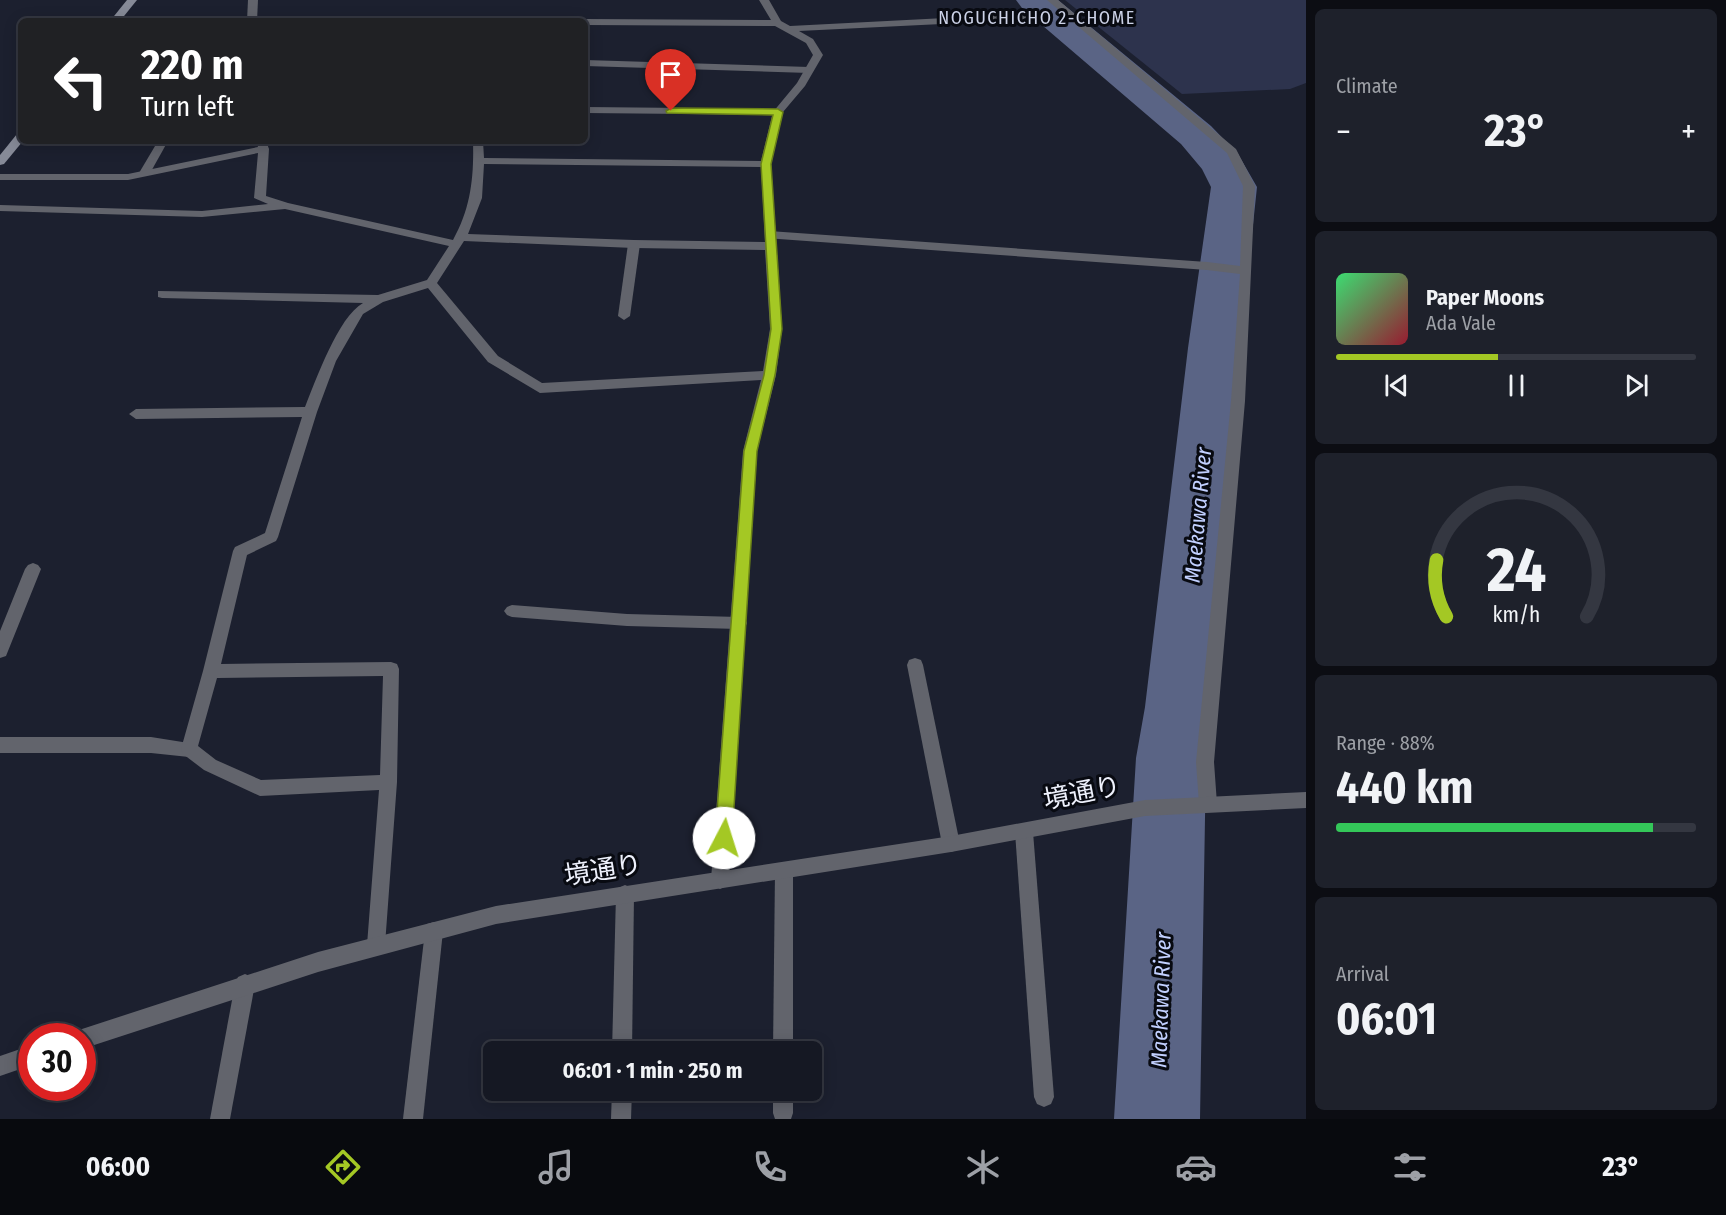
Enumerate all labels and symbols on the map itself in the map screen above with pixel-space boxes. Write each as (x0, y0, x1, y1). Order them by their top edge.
district label: NOGUCHICHO 2-CHOME (938, 7, 1136, 29)
pin (645, 49, 696, 111)
water label: Maekawa River (1179, 445, 1217, 584)
street label: 境通り (1041, 770, 1123, 816)
position arrow (692, 806, 756, 870)
street label: 境通り (562, 849, 644, 891)
water label: Maekawa River (1145, 930, 1177, 1068)
speed limit sign: 30 (18, 1023, 96, 1101)

